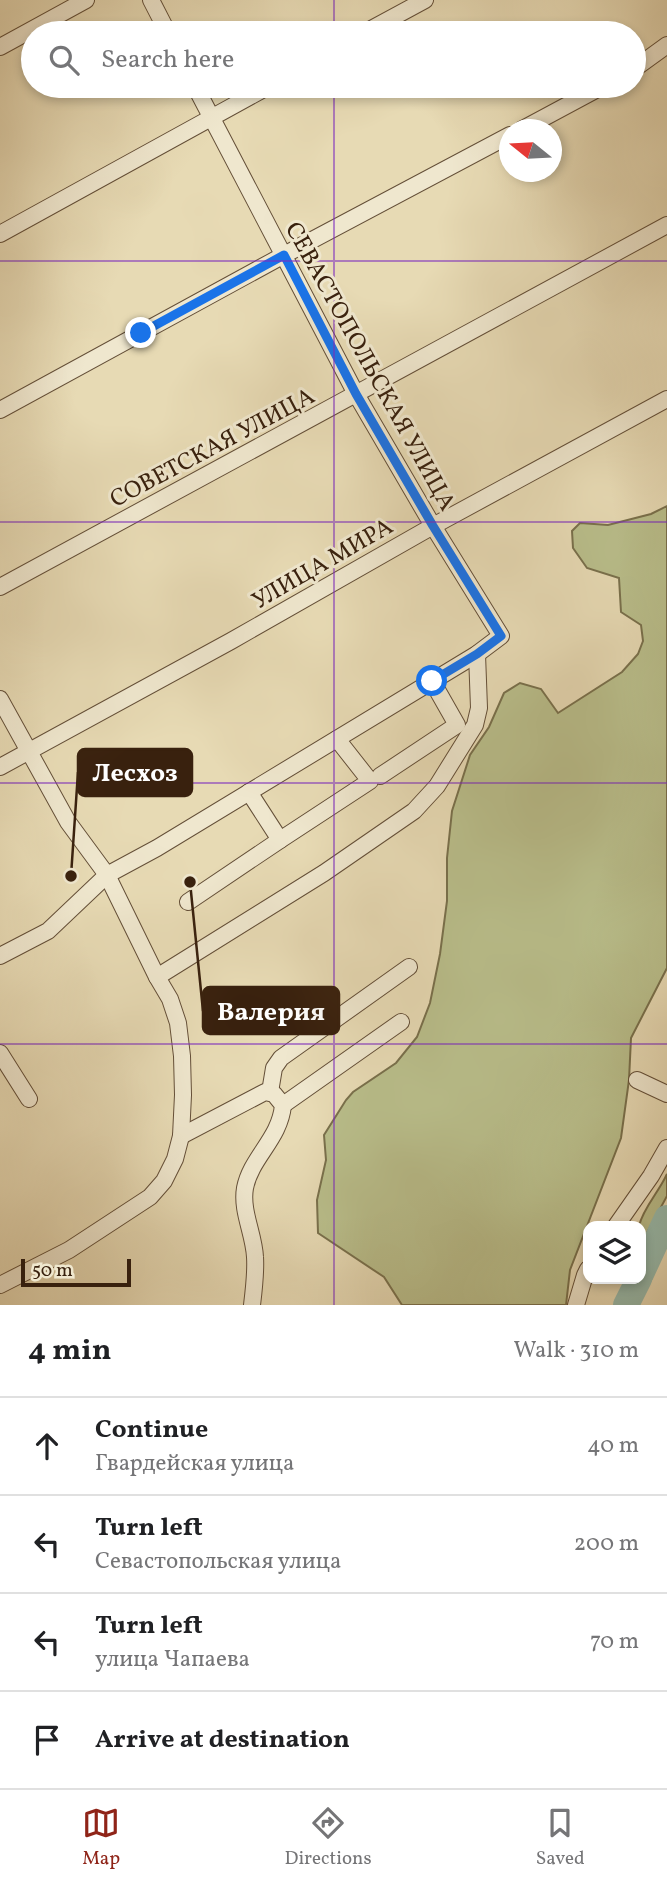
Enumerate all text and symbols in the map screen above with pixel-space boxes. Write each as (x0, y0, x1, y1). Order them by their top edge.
search box (21, 21, 646, 98)
icon: search (45, 41, 83, 79)
text: Search here (101, 42, 234, 78)
north arrow (499, 119, 562, 182)
street label: СЕВАСТОПОЛЬСКАЯ УЛИЦА (275, 216, 463, 518)
route end (125, 317, 156, 348)
street label: СОВЕТСКАЯ УЛИЦА (104, 380, 321, 517)
street label: УЛИЦА МИРА (246, 510, 400, 619)
route start (416, 665, 447, 696)
callout: Лесхоз (78, 749, 192, 796)
text: Лесхоз (92, 756, 178, 792)
callout: Валерия (203, 987, 339, 1034)
text: Валерия (217, 995, 325, 1031)
map controls (583, 1221, 646, 1284)
button: layers (583, 1221, 646, 1284)
scale bar (21, 1256, 131, 1288)
text: 50 m (32, 1258, 73, 1284)
text: 4 min (28, 1330, 112, 1372)
text: Walk · 310 m (513, 1335, 639, 1367)
text: Continue (95, 1412, 208, 1448)
icon: ahead (28, 1427, 66, 1465)
text: 40 m (587, 1430, 639, 1462)
text: Гвардейская улица (95, 1448, 294, 1480)
text: Turn left (95, 1510, 203, 1546)
icon: left (28, 1525, 66, 1563)
text: 200 m (574, 1528, 639, 1560)
text: Севастопольская улица (95, 1546, 341, 1578)
text: Turn left (95, 1608, 203, 1644)
icon: left (28, 1623, 66, 1661)
text: 70 m (590, 1626, 639, 1658)
text: улица Чапаева (95, 1644, 250, 1676)
icon: arrive (28, 1721, 66, 1759)
text: Arrive at destination (95, 1722, 350, 1758)
tab: Map (82, 1804, 120, 1872)
tab: Directions (285, 1804, 372, 1872)
tab: Saved (536, 1804, 585, 1872)

